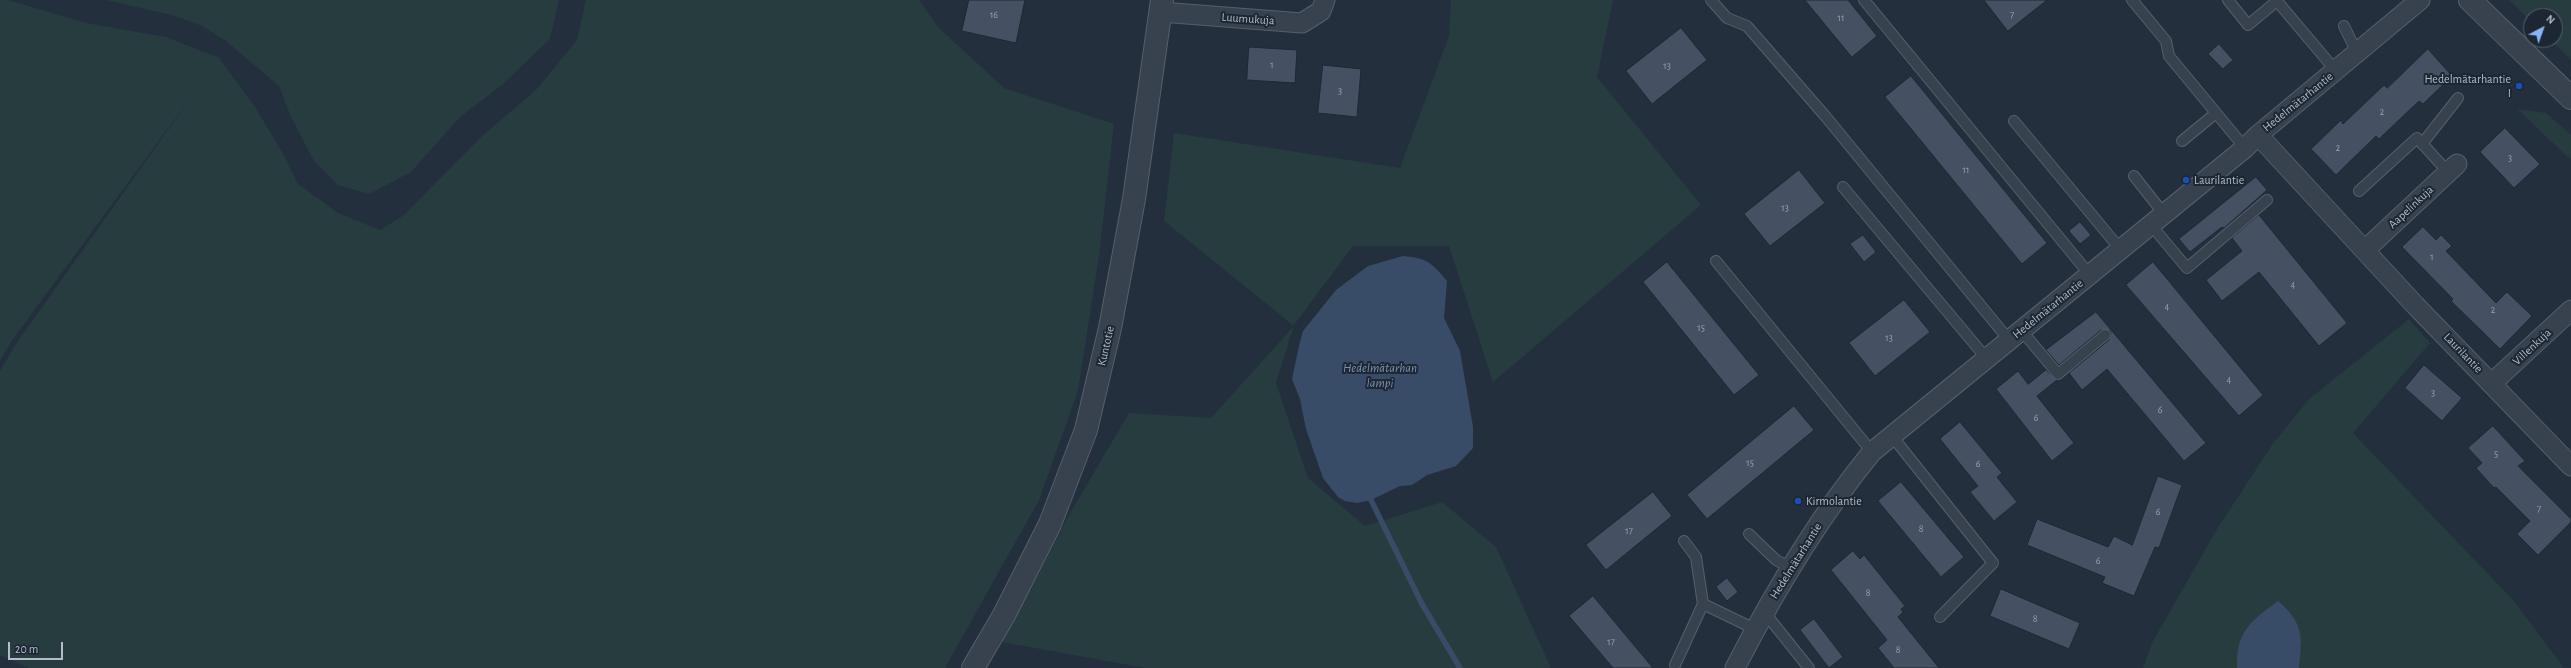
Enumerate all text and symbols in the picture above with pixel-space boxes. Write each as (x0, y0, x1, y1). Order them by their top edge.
north arrow (2523, 8, 2563, 48)
house number: 16 (990, 9, 998, 21)
house number: 7 (2010, 9, 2014, 21)
street label: Luumukuja (1221, 10, 1275, 28)
house number: 11 (1838, 12, 1844, 24)
text: N (2544, 13, 2557, 26)
house number: 1 (1270, 59, 1274, 71)
house number: 13 (1663, 60, 1671, 72)
street label: Hedelmätarhantie (2260, 69, 2336, 135)
place label: Hedelmätarhantie I (2424, 72, 2511, 100)
marker: Hedelmätarhantie I (2514, 81, 2524, 91)
house number: 3 (1338, 85, 1342, 97)
house number: 2 (2380, 106, 2384, 118)
house number: 2 (2336, 142, 2340, 154)
house number: 3 (2508, 152, 2512, 164)
house number: 11 (1963, 164, 1969, 176)
place label: Laurilantie (2194, 173, 2244, 187)
marker: Laurilantie (2181, 175, 2191, 185)
street label: Aapelinkuja (2385, 182, 2437, 232)
house number: 13 (1781, 202, 1789, 214)
house number: 1 (2430, 251, 2434, 263)
street label: Hedelmätarhantie (2010, 276, 2086, 342)
house number: 4 (2291, 279, 2295, 291)
house number: 4 (2165, 301, 2169, 313)
house number: 2 (2491, 304, 2495, 316)
house number: 15 (1697, 322, 1705, 334)
street label: Kuntotie (1094, 325, 1118, 367)
street label: Villenkuja (2510, 325, 2554, 369)
street label: Laurilantie (2440, 330, 2486, 376)
house number: 13 (1885, 332, 1893, 344)
water label: Hedelmätarhan lampi (1343, 360, 1417, 391)
house number: 4 (2227, 374, 2231, 386)
house number: 3 (2431, 387, 2435, 399)
house number: 6 (2158, 404, 2162, 416)
house number: 6 (2034, 412, 2038, 424)
house number: 5 (2494, 448, 2498, 460)
house number: 15 (1746, 457, 1754, 469)
house number: 6 (1976, 458, 1980, 470)
place label: Kirmolantie (1806, 494, 1862, 508)
marker: Kirmolantie (1793, 496, 1803, 506)
house number: 7 (2537, 503, 2541, 515)
house number: 6 (2156, 506, 2160, 518)
street label: Hedelmätarhantie (1767, 520, 1825, 602)
house number: 8 (1919, 523, 1923, 535)
house number: 17 (1625, 525, 1633, 537)
house number: 6 (2096, 555, 2100, 567)
house number: 8 (1866, 587, 1870, 599)
house number: 8 (2033, 613, 2037, 625)
scale bar (10, 634, 65, 660)
house number: 17 (1607, 636, 1615, 648)
text: 20 m (15, 643, 38, 655)
house number: 8 (1896, 644, 1900, 656)

